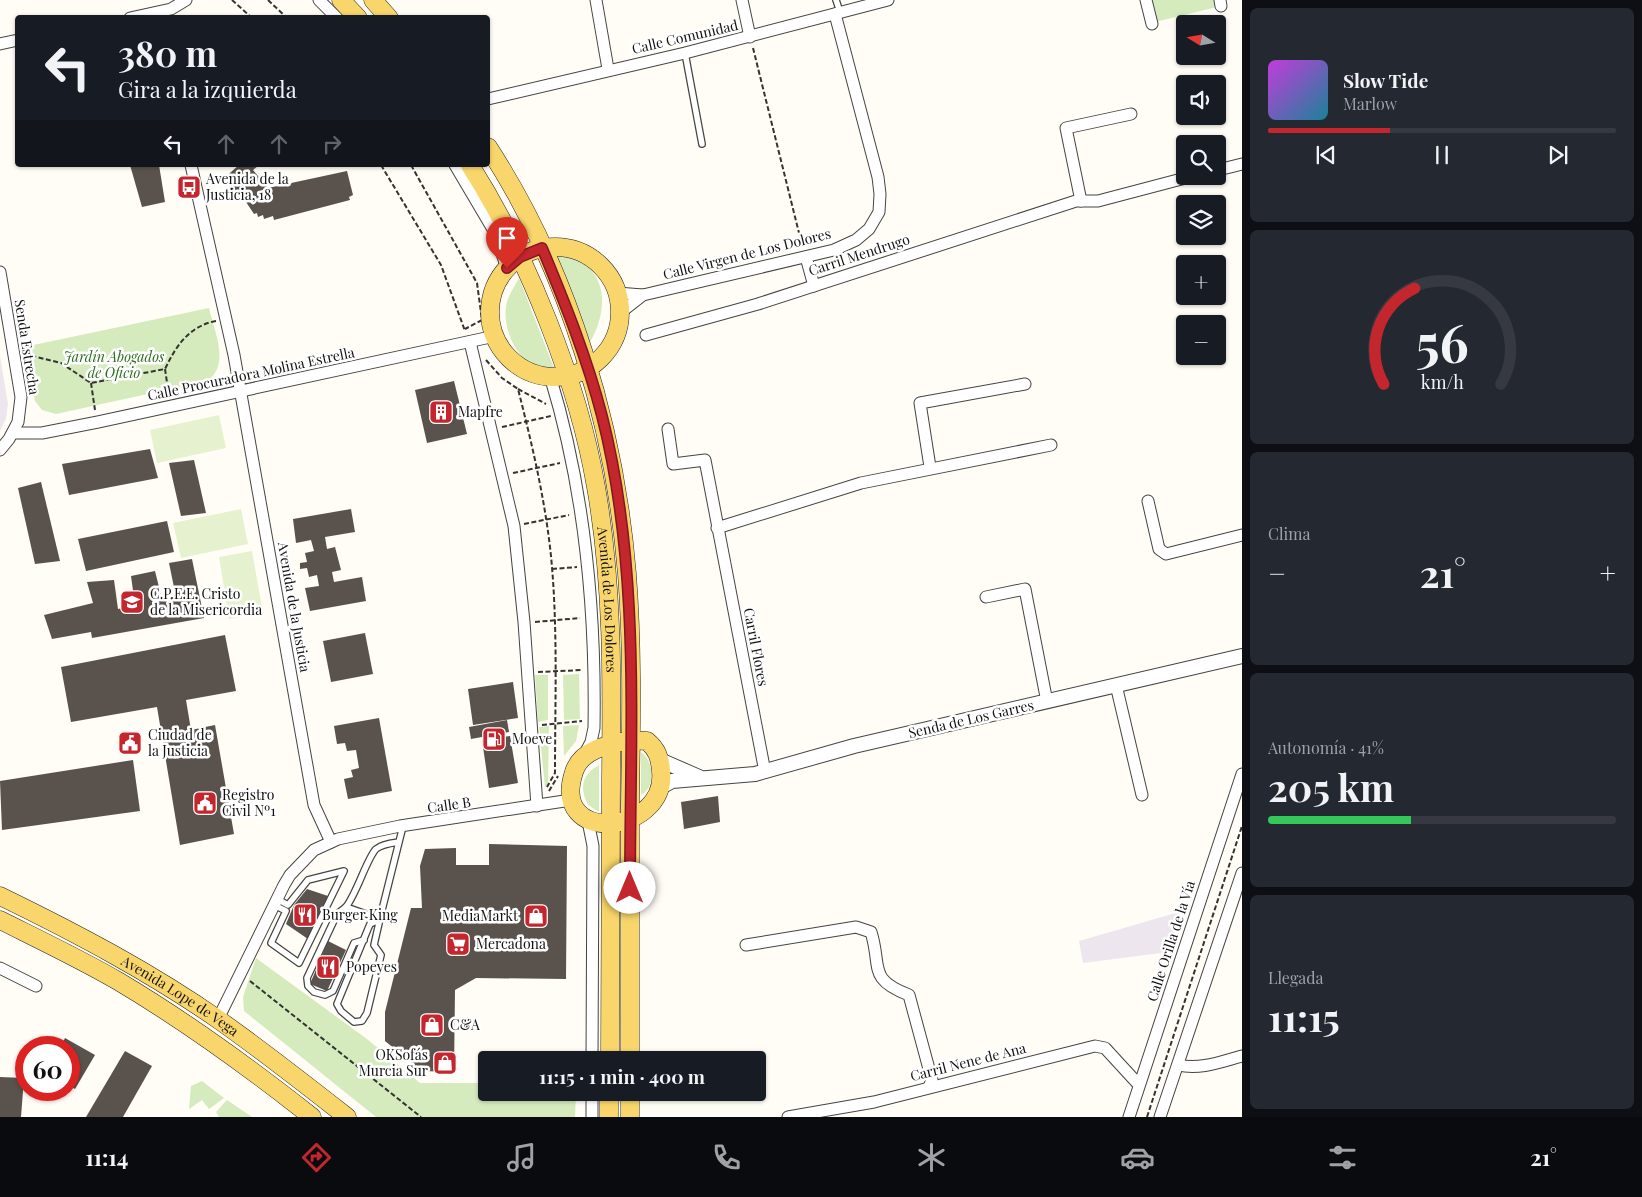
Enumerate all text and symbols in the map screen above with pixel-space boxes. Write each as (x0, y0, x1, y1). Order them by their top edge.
street label: Calle Comunidad (630, 15, 740, 58)
north arrow (1176, 15, 1226, 65)
map controls (1176, 15, 1226, 365)
text: 380 m (118, 29, 217, 76)
icon: left (35, 35, 100, 100)
text: Slow Tide (1343, 67, 1428, 93)
text: Gira a la izquierda (118, 74, 297, 104)
button: sound (1176, 75, 1226, 125)
text: Marlow (1343, 93, 1397, 114)
icon: left (159, 130, 187, 158)
icon: ahead (212, 130, 240, 158)
icon: ahead (265, 130, 293, 158)
icon: right (318, 130, 346, 158)
button: search (1176, 135, 1226, 185)
icon: previous (1312, 141, 1340, 169)
icon: pause (1428, 141, 1456, 169)
icon: next (1544, 141, 1572, 169)
place label: Avenida de la Justicia, 18 (205, 169, 289, 204)
bus stop icon: Avenida de la Justicia, 18 (176, 174, 202, 200)
button: layers (1176, 195, 1226, 245)
pin (486, 217, 528, 268)
street label: Calle Virgen de Los Dolores (661, 223, 833, 284)
icon: arrive (493, 224, 521, 252)
street label: Carril Mendrugo (806, 229, 912, 280)
button: + (1176, 255, 1226, 305)
street label: Senda Estrecha (11, 298, 44, 396)
text: 56 (1415, 307, 1469, 376)
button: − (1176, 315, 1226, 365)
street label: Calle Procuradora Molina Estrella (146, 342, 356, 405)
park label: Jardín Abogados de Oficio (64, 347, 165, 382)
text: km/h (1421, 370, 1464, 393)
building icon: Mapfre (428, 399, 454, 425)
place label: Mapfre (458, 402, 503, 421)
text: Clima (1268, 523, 1310, 544)
street label: Avenida de Los Dolores (593, 524, 621, 673)
street label: Avenida de la Justicia (274, 539, 315, 673)
text: 21° (1420, 547, 1466, 598)
text: − (1268, 554, 1286, 591)
text: + (1600, 554, 1616, 591)
place label: C.P.E.E. Cristo de la Misericordia (150, 584, 262, 619)
school or university icon: C.P.E.E. Cristo de la Misericordia (119, 589, 145, 615)
street label: Carril Flores (740, 606, 773, 688)
street label: Senda de Los Garres (906, 695, 1035, 742)
place label: Ciudad de la Justicia (148, 725, 212, 760)
fuel station icon: Moeve (481, 726, 507, 752)
place label: Moeve (512, 729, 552, 748)
public building icon: Ciudad de la Justicia (117, 730, 143, 756)
text: Autonomía · 41% (1268, 737, 1384, 758)
text: 205 km (1268, 761, 1394, 812)
place label: Registro Civil Nº1 (222, 785, 276, 820)
public building icon: Registro Civil Nº1 (192, 790, 218, 816)
street label: Calle B (426, 792, 472, 817)
position arrow (603, 861, 655, 913)
street label: Calle Orilla de la Vía (1142, 878, 1199, 1004)
restaurant icon: Burger King (292, 902, 318, 928)
shop icon: MediaMarkt (523, 903, 549, 929)
place label: Burger King (322, 905, 398, 924)
place label: MediaMarkt (442, 906, 519, 925)
supermarket icon: Mercadona (445, 931, 471, 957)
place label: Mercadona (476, 934, 546, 953)
street label: Avenida Lope de Vega (117, 951, 243, 1040)
restaurant icon: Popeyes (315, 954, 341, 980)
place label: Popeyes (346, 957, 397, 976)
text: Llegada (1268, 967, 1323, 988)
text: 11:15 (1268, 991, 1340, 1042)
shop icon: C&A (419, 1012, 445, 1038)
place label: C&A (450, 1015, 480, 1034)
speed limit sign: 60 (15, 1036, 80, 1101)
street label: Carril Nene de Ana (908, 1038, 1028, 1085)
place label: OKSofás Murcia Sur (359, 1045, 429, 1080)
shop icon: OKSofás Murcia Sur (432, 1050, 458, 1076)
text: 11:15 · 1 min · 400 m (539, 1063, 705, 1089)
icon: directions (299, 1140, 334, 1175)
icon: music (504, 1140, 539, 1175)
icon: phone (709, 1140, 744, 1175)
icon: climate (914, 1140, 949, 1175)
icon: car (1120, 1140, 1155, 1175)
icon: filters (1325, 1140, 1360, 1175)
text: 11:14 (85, 1142, 128, 1172)
text: 21° (1530, 1142, 1557, 1172)

